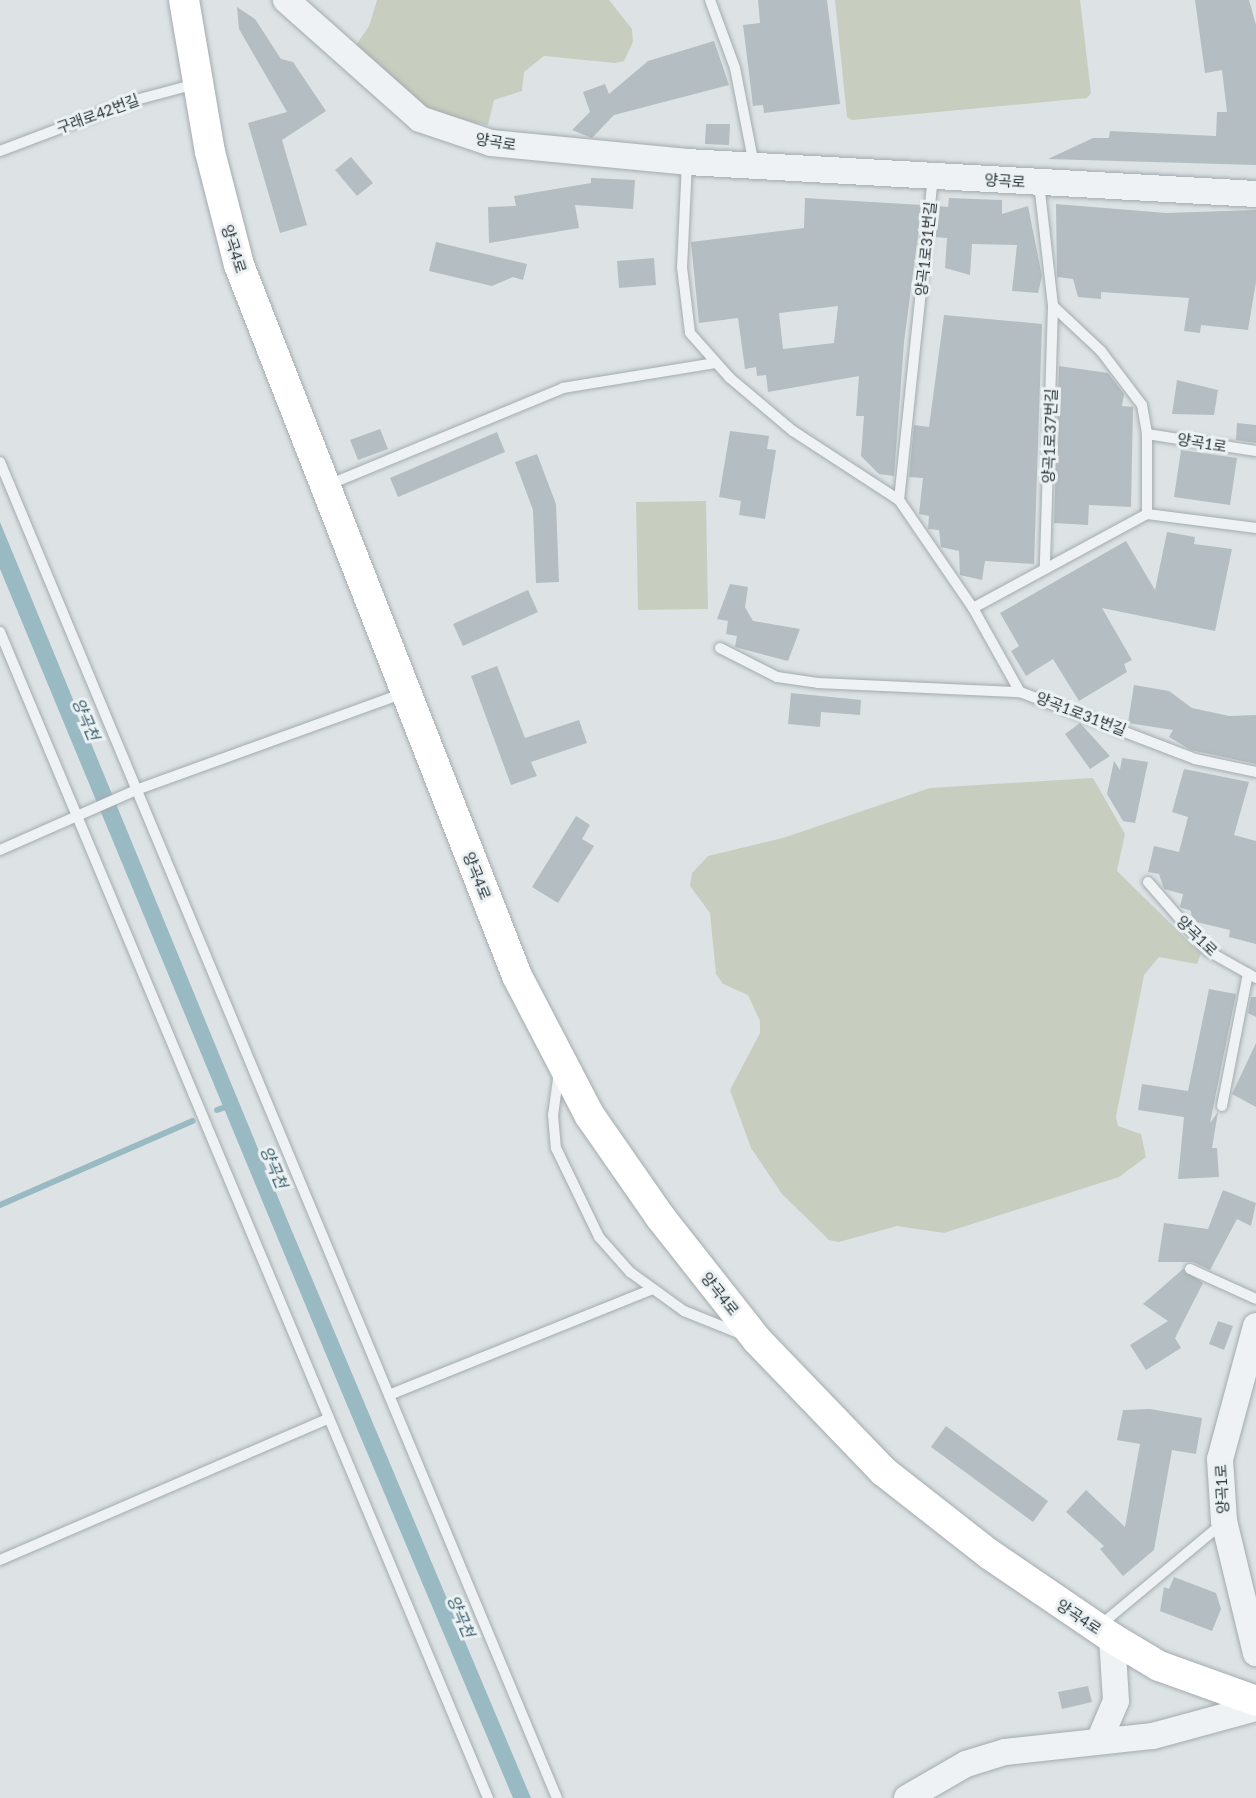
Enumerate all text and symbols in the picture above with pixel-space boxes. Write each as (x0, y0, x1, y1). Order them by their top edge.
street label: 구래로42번길 (54, 91, 142, 137)
street label: 양곡로 (474, 130, 518, 154)
street label: 양곡로 (984, 171, 1026, 191)
street label: 양곡1로31번길 (912, 201, 940, 297)
street label: 양곡4로 (218, 222, 250, 276)
street label: 양곡1로37번길 (1039, 388, 1061, 484)
street label: 양곡1로 (1176, 430, 1228, 456)
street label: 양곡1로31번길 (1033, 689, 1129, 739)
water label: 양곡천 (69, 695, 103, 743)
street label: 양곡4로 (459, 849, 495, 903)
street label: 양곡1로 (1173, 912, 1221, 960)
water label: 양곡천 (257, 1143, 291, 1191)
street label: 양곡4로 (697, 1269, 743, 1319)
street label: 양곡1로 (1212, 1464, 1232, 1514)
water label: 양곡천 (444, 1592, 478, 1640)
street label: 양곡4로 (1053, 1596, 1105, 1638)

